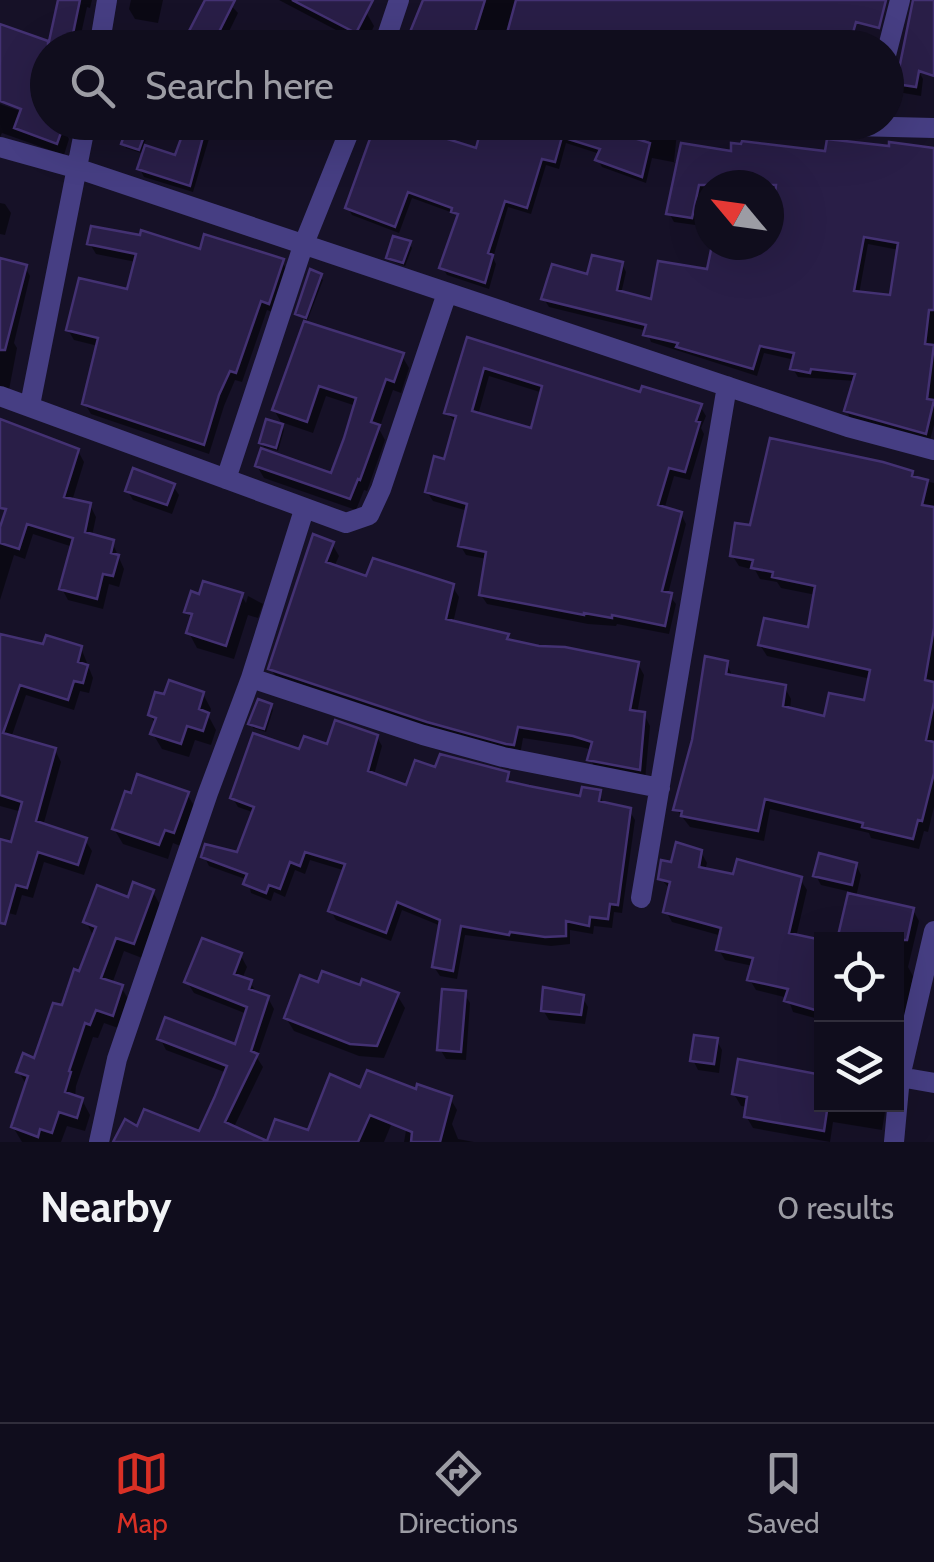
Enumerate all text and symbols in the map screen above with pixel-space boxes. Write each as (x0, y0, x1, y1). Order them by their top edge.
search box (30, 30, 904, 140)
icon: search (65, 58, 120, 113)
text: Search here (145, 62, 334, 109)
north arrow (694, 170, 784, 260)
map controls (814, 932, 904, 1112)
button: locate (814, 932, 904, 1022)
button: layers (814, 1022, 904, 1112)
text: Nearby (40, 1181, 172, 1233)
text: 0 results (777, 1188, 894, 1227)
tab: Map (114, 1446, 169, 1540)
tab: Directions (398, 1446, 518, 1540)
tab: Saved (747, 1446, 820, 1540)

